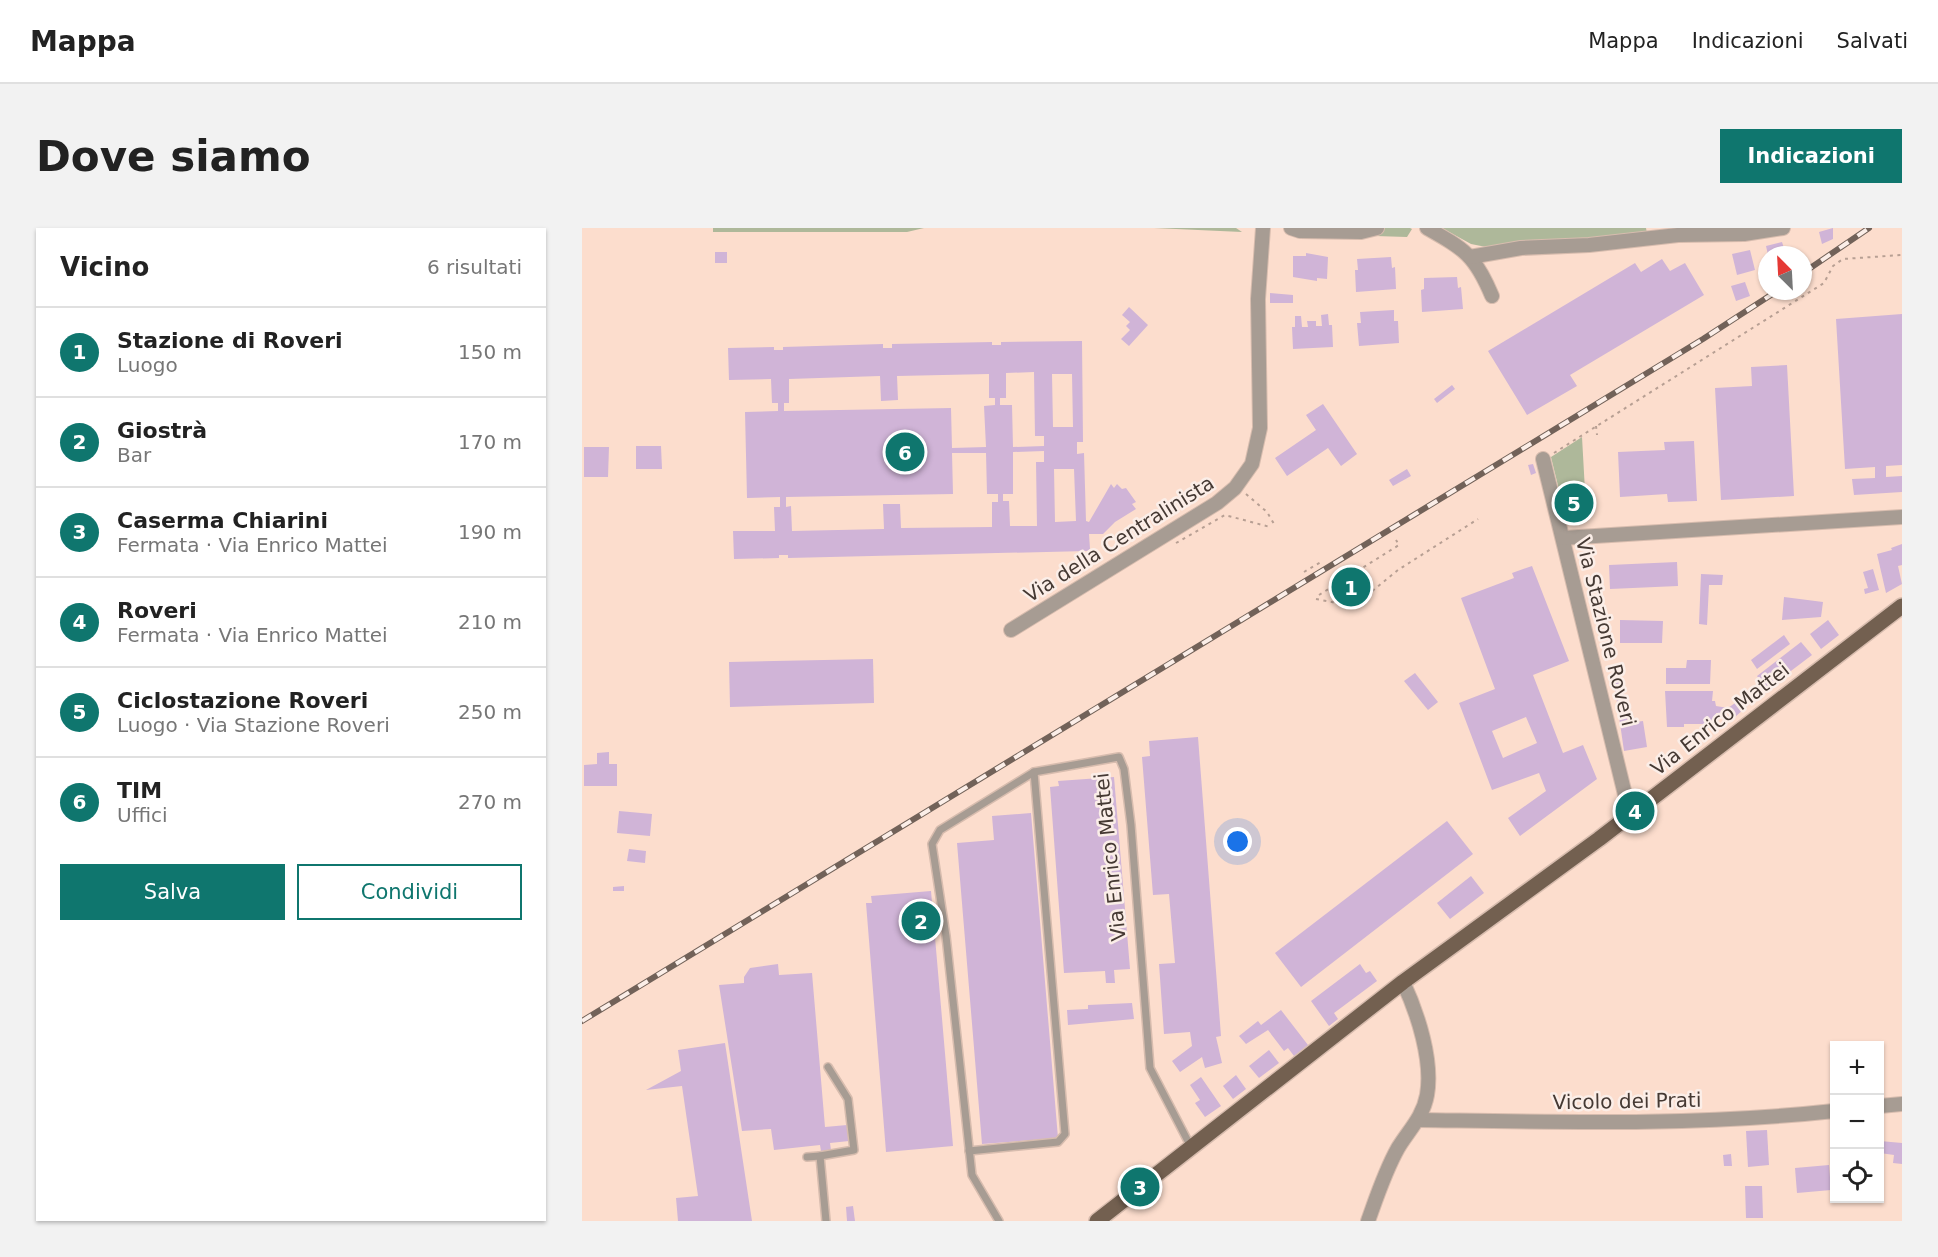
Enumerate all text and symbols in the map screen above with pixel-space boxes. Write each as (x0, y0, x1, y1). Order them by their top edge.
text: Mappa (30, 25, 136, 58)
text: Mappa (1588, 29, 1659, 53)
text: Indicazioni (1692, 29, 1804, 53)
text: Salvati (1837, 29, 1908, 53)
button: Indicazioni (1720, 129, 1902, 183)
text: Dove siamo (36, 132, 311, 181)
north arrow (1758, 246, 1812, 300)
text: Vicino (60, 252, 149, 282)
text: 6 risultati (427, 255, 522, 279)
text: Stazione di Roveri (117, 328, 343, 353)
text: 1 (73, 340, 86, 364)
text: 150 m (458, 340, 522, 364)
text: Luogo (117, 353, 178, 377)
text: Giostrà (117, 418, 207, 443)
text: 2 (73, 430, 86, 454)
text: 170 m (458, 430, 522, 454)
pin: 6 (886, 430, 924, 474)
text: Bar (117, 443, 151, 467)
street label: Via della Centralinista (1020, 471, 1218, 607)
pin: 5 (1554, 480, 1594, 526)
text: Caserma Chiarini (117, 508, 328, 533)
text: 3 (73, 520, 86, 544)
text: 190 m (458, 520, 522, 544)
text: Fermata · Via Enrico Mattei (117, 533, 388, 557)
street label: Via Stazione Roveri (1571, 535, 1641, 729)
pin: 1 (1332, 564, 1370, 610)
text: Roveri (117, 598, 197, 623)
text: 4 (73, 610, 86, 634)
text: 210 m (458, 610, 522, 634)
text: Fermata · Via Enrico Mattei (117, 623, 388, 647)
street label: Via Enrico Mattei (1646, 657, 1794, 781)
text: Ciclostazione Roveri (117, 688, 368, 713)
text: 5 (73, 700, 86, 724)
text: 250 m (458, 700, 522, 724)
text: Luogo · Via Stazione Roveri (117, 713, 390, 737)
street label: Via Enrico Mattei (1089, 772, 1131, 942)
text: TIM (117, 778, 162, 803)
pin: 4 (1616, 788, 1654, 834)
text: 6 (73, 790, 86, 814)
text: 270 m (458, 790, 522, 814)
text: Uffici (117, 803, 168, 827)
your location (1223, 827, 1252, 856)
button: Salva (60, 864, 285, 920)
button: Condividi (297, 864, 522, 920)
pin: 2 (902, 898, 940, 944)
map controls (1830, 1041, 1884, 1203)
button: + (1830, 1041, 1884, 1095)
street label: Vicolo dei Prati (1552, 1088, 1702, 1114)
button: − (1830, 1095, 1884, 1149)
button: locate (1830, 1149, 1884, 1203)
pin: 3 (1120, 1164, 1160, 1210)

